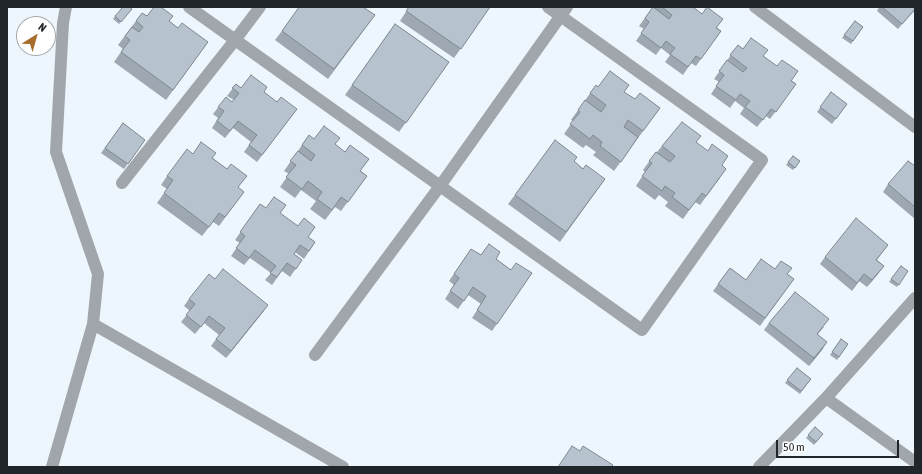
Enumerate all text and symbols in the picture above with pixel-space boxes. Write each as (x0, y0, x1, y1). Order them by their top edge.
north arrow (16, 16, 56, 56)
text: N (36, 20, 49, 34)
scale bar (778, 432, 901, 458)
text: 50 m (783, 440, 805, 454)

